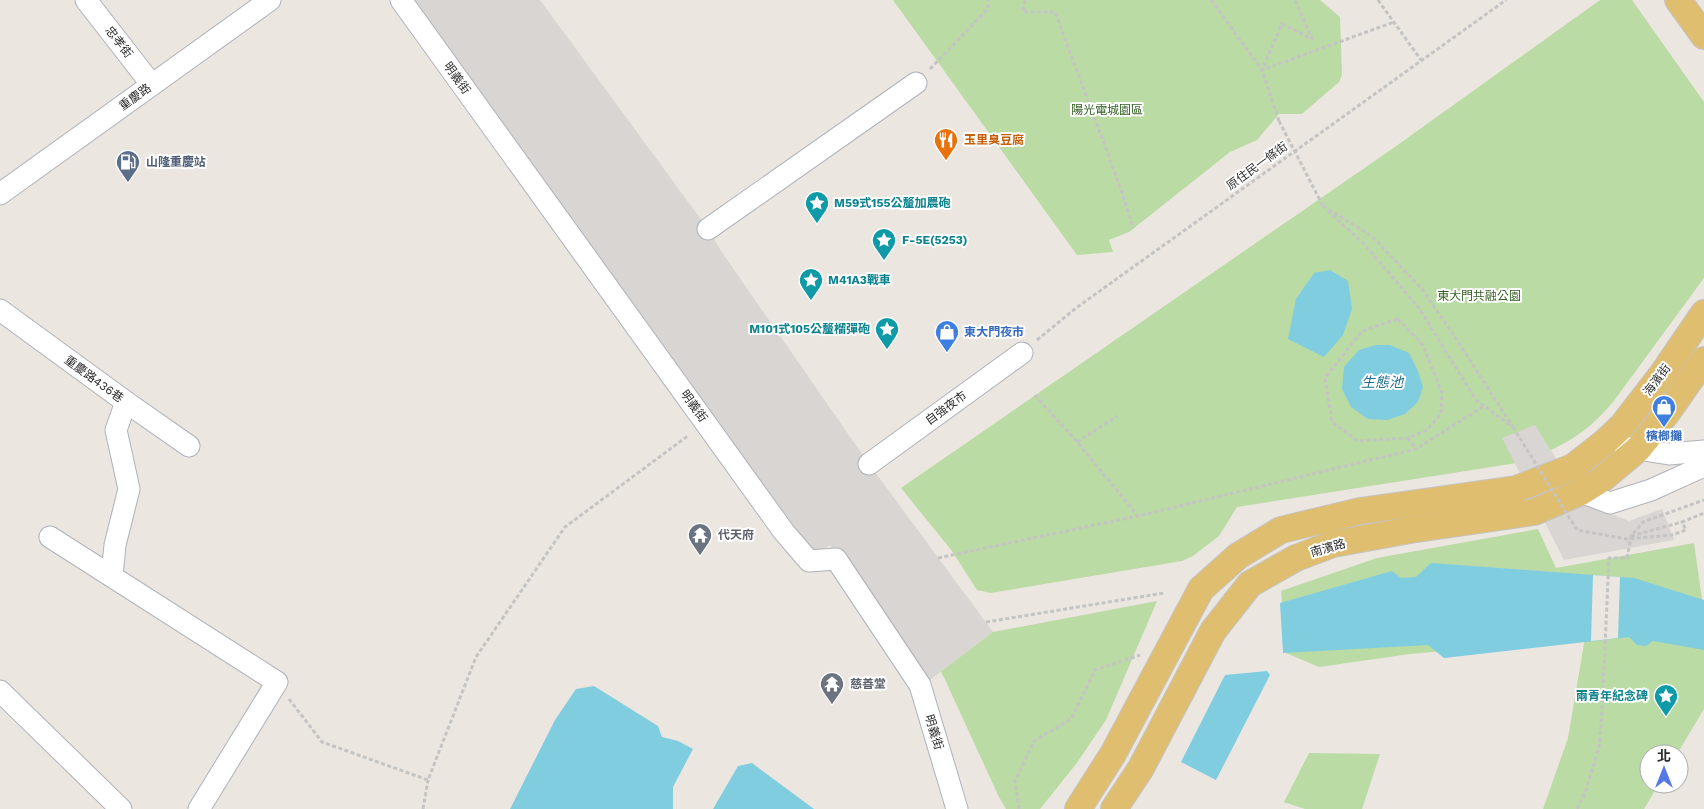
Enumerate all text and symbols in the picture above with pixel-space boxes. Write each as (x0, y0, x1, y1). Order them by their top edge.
street label: 忠孝街 (102, 24, 136, 60)
street label: 明義街 (441, 59, 473, 97)
street label: 重慶路 (116, 81, 154, 113)
park label: 陽光電城園區 (1071, 103, 1143, 117)
restaurant icon: 玉里臭豆腐 (933, 127, 959, 161)
place label: 玉里臭豆腐 (964, 133, 1024, 147)
street label: 原住民一條街 (1224, 139, 1290, 193)
fuel station icon: 山隆重慶站 (115, 149, 141, 183)
place label: 山隆重慶站 (146, 155, 206, 169)
place icon: M59式155公釐加農砲 (804, 190, 830, 224)
place label: M59式155公釐加農砲 (834, 196, 950, 210)
place icon: F-5E(5253) (871, 227, 897, 261)
place label: F-5E(5253) (902, 233, 967, 247)
place icon: M41A3戰車 (798, 267, 824, 301)
place label: M41A3戰車 (828, 273, 891, 287)
park label: 東大門共融公園 (1437, 289, 1521, 303)
place icon: M101式105公釐榴彈砲 (874, 316, 900, 350)
shop icon: 東大門夜市 (934, 319, 960, 353)
place label: M101式105公釐榴彈砲 (749, 322, 870, 336)
place label: 東大門夜市 (964, 325, 1024, 339)
street label: 重慶路436巷 (62, 353, 126, 405)
street label: 海濱街 (1641, 361, 1673, 399)
water label: 生態池 (1361, 374, 1405, 390)
street label: 明義街 (678, 387, 710, 425)
street label: 自強夜市 (922, 388, 970, 428)
shop icon: 檳榔攤 (1651, 394, 1677, 428)
place label: 檳榔攤 (1646, 429, 1682, 443)
temple icon: 代天府 (687, 522, 713, 556)
place label: 代天府 (718, 528, 754, 542)
street label: 南濱路 (1309, 536, 1347, 560)
temple icon: 慈善堂 (819, 671, 845, 705)
place label: 慈善堂 (850, 677, 886, 691)
place icon: 兩青年紀念碑 (1653, 683, 1679, 717)
place label: 兩青年紀念碑 (1576, 689, 1648, 703)
street label: 明義街 (922, 713, 946, 751)
north arrow (1639, 744, 1689, 794)
text: 北 (1657, 748, 1671, 764)

